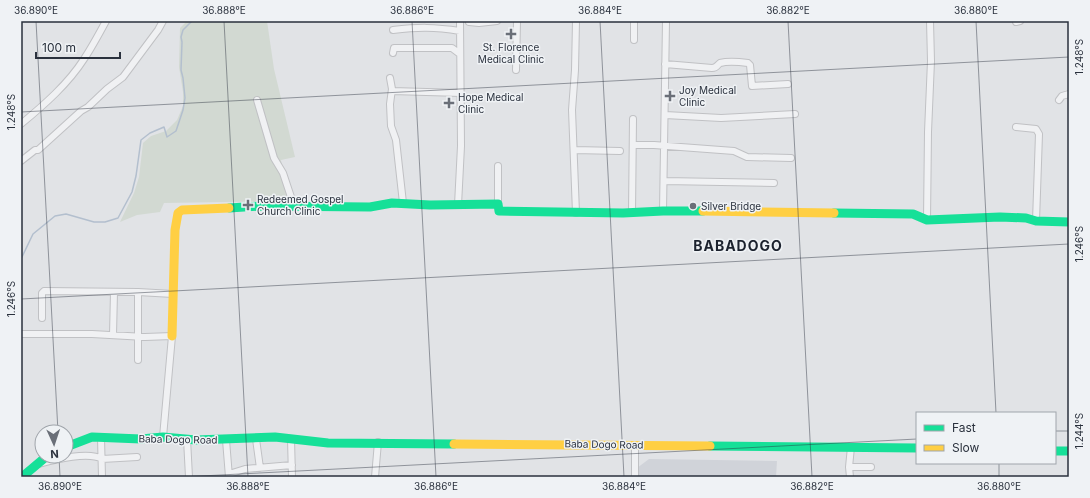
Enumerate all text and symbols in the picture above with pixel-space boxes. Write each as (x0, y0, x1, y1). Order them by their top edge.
text: 36.890°E (14, 4, 58, 16)
text: 36.888°E (202, 4, 246, 16)
text: 36.886°E (390, 4, 434, 16)
text: 36.884°E (578, 4, 622, 16)
text: 36.882°E (766, 4, 810, 16)
text: 36.880°E (954, 4, 998, 16)
marker: St. Florence Medical Clinic (505, 28, 517, 40)
scale bar (36, 34, 120, 60)
text: 1.248°S (1073, 39, 1085, 75)
text: 100 m (42, 40, 76, 55)
place label: St. Florence Medical Clinic (478, 41, 544, 65)
place label: Joy Medical Clinic (679, 84, 736, 108)
marker: Joy Medical Clinic (664, 90, 676, 102)
place label: Hope Medical Clinic (458, 91, 523, 115)
text: 1.248°S (5, 94, 17, 130)
marker: Hope Medical Clinic (443, 97, 455, 109)
place label: Redeemed Gospel Church Clinic (257, 193, 344, 217)
marker: Redeemed Gospel Church Clinic (242, 199, 254, 211)
place label: Silver Bridge (701, 200, 761, 212)
marker: Silver Bridge (688, 201, 698, 211)
text: 1.246°S (1073, 226, 1085, 262)
district label: BABADOGO (693, 237, 783, 254)
text: 1.246°S (5, 281, 17, 317)
legend (916, 412, 1056, 464)
text: 1.244°S (1073, 413, 1085, 449)
text: Fast (952, 420, 976, 435)
north arrow (34, 424, 74, 464)
street label: Baba Dogo Road (138, 432, 218, 446)
street label: Baba Dogo Road (564, 437, 644, 451)
text: Slow (952, 440, 980, 455)
text: N (50, 447, 59, 461)
text: 36.890°E (38, 480, 82, 492)
text: 36.888°E (226, 480, 270, 492)
text: 36.886°E (414, 480, 458, 492)
text: 36.884°E (602, 480, 646, 492)
text: 36.882°E (790, 480, 834, 492)
text: 36.880°E (977, 480, 1021, 492)

